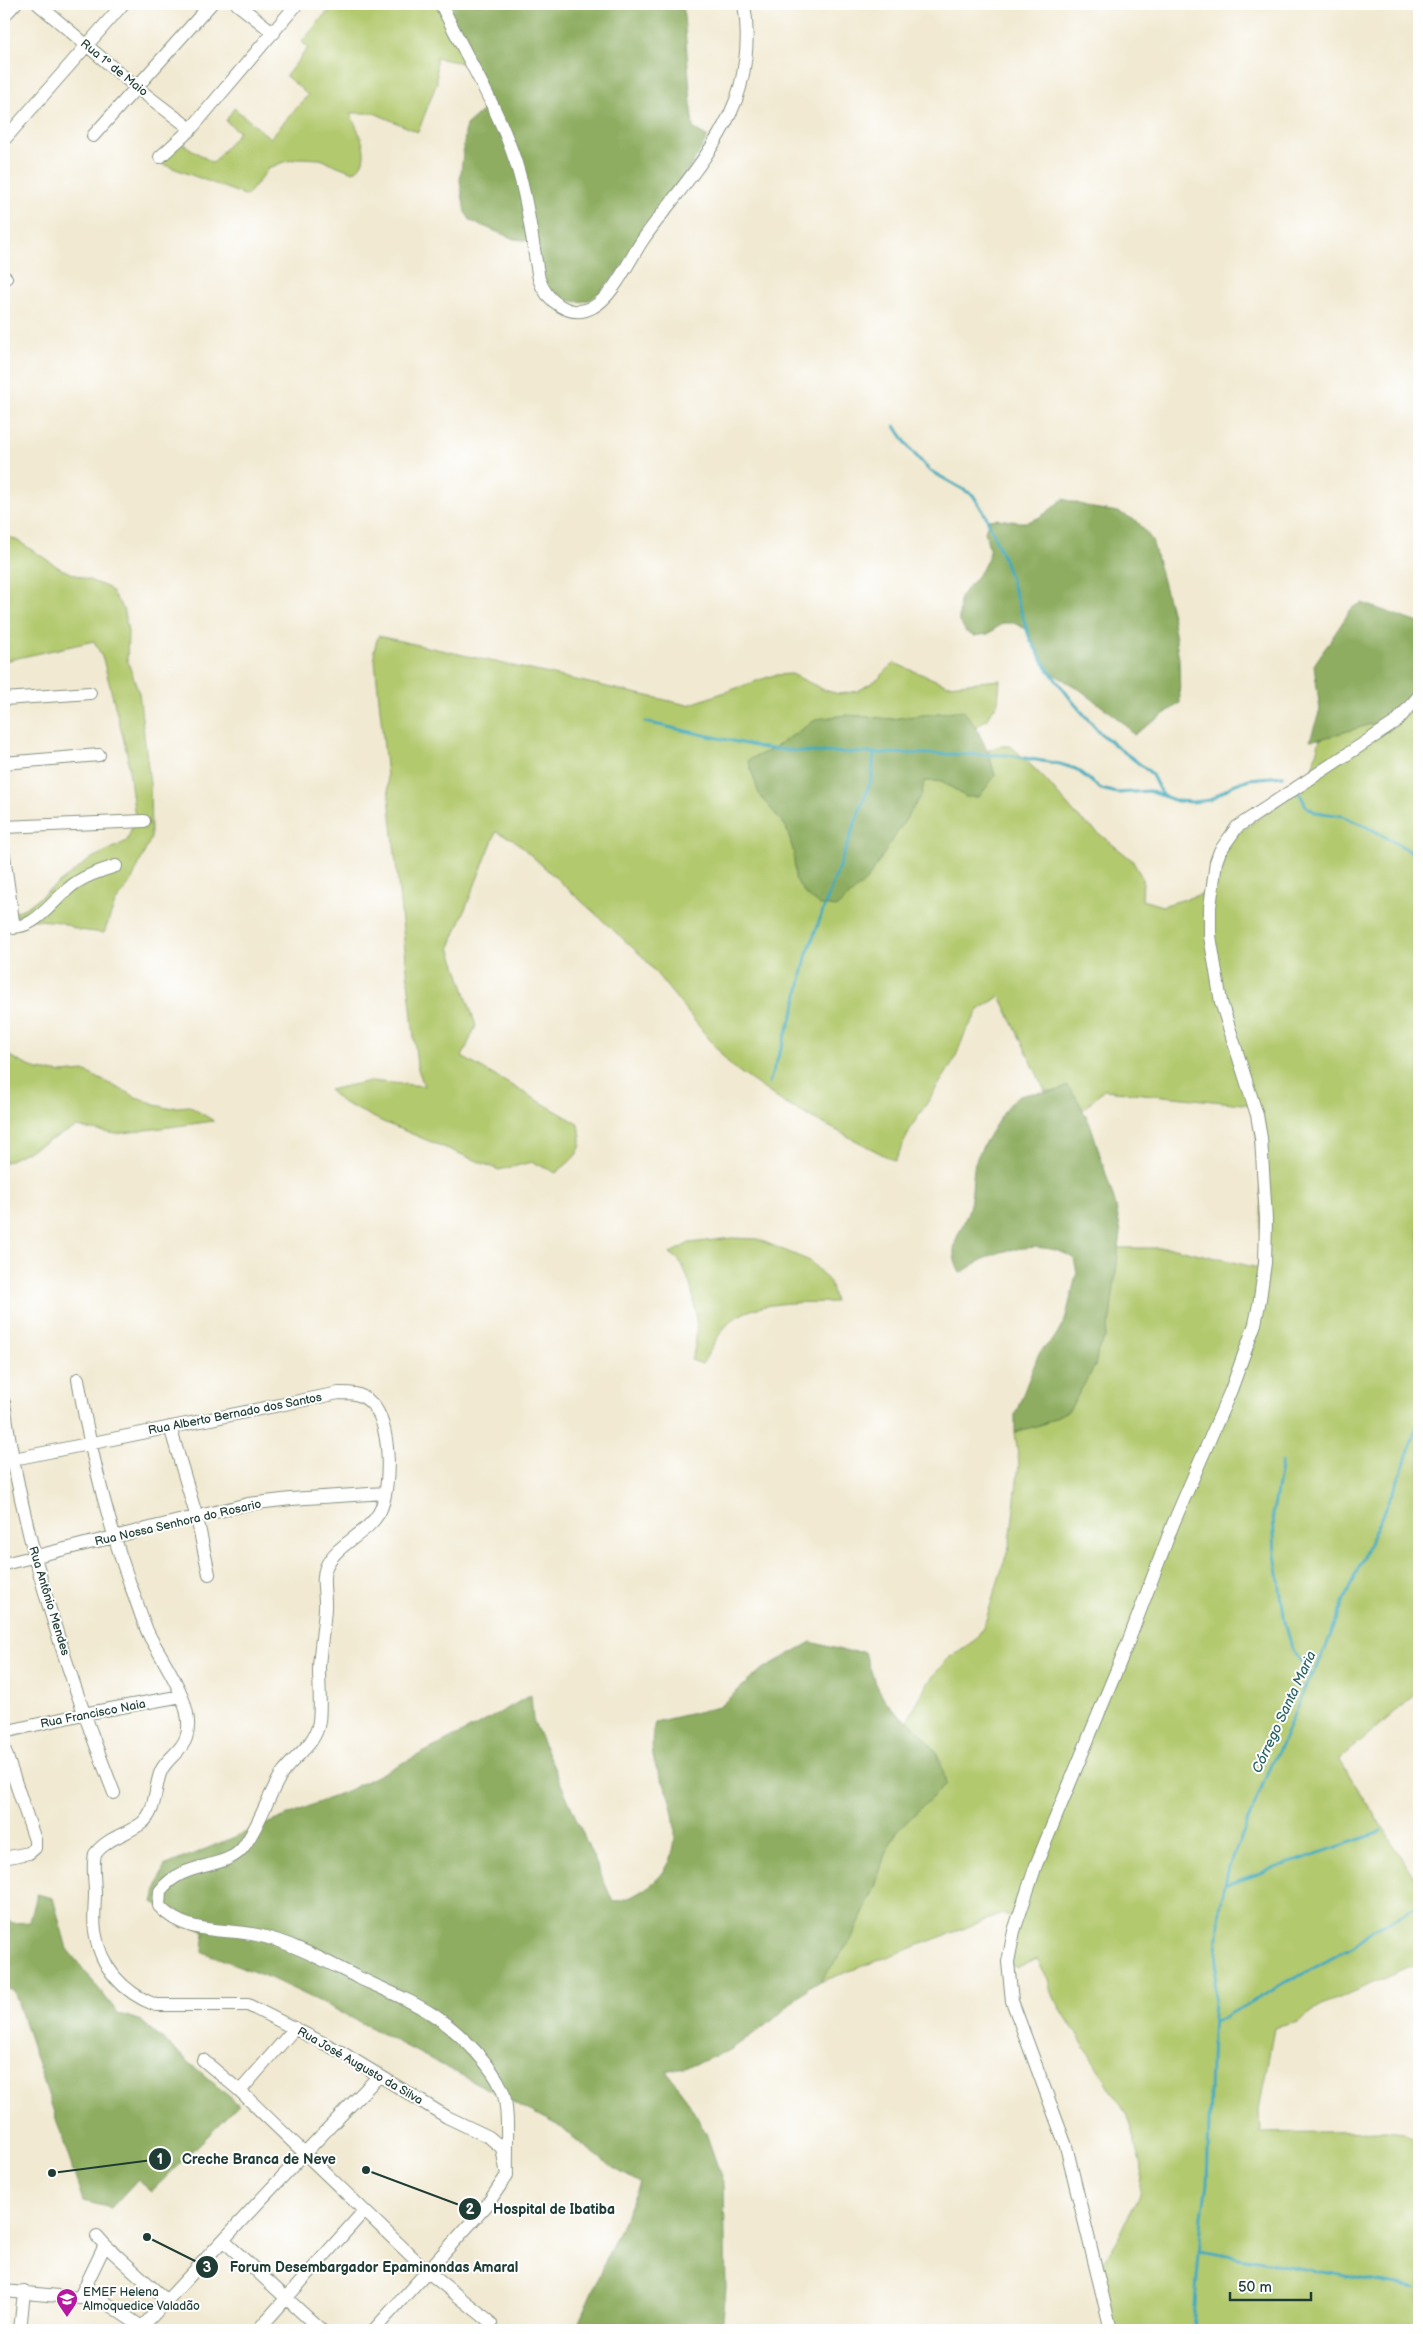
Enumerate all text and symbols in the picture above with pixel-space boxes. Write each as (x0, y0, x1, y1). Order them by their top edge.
street label: Rua 1º de Maio (77, 36, 151, 100)
street label: Rua Alberto Bernado dos Santos (147, 1390, 323, 1438)
street label: Rua Nossa Senhora do Rosario (93, 1496, 263, 1549)
street label: Rua Antônio Mendes (25, 1545, 73, 1657)
water label: Córrego Santa Maria (1248, 1648, 1320, 1776)
street label: Rua Francisco Naia (39, 1696, 147, 1732)
street label: Rua José Augusto da Silva (295, 2024, 426, 2108)
callout: Creche Branca de Neve (147, 2144, 346, 2173)
text: 1 (157, 2150, 163, 2169)
text: Creche Branca de Neve (182, 2151, 336, 2168)
callout: Hospital de Ibatiba (458, 2195, 625, 2224)
text: 2 (466, 2200, 475, 2219)
text: Hospital de Ibatiba (493, 2201, 615, 2218)
callout: Forum Desembargador Epaminondas Amaral (195, 2252, 528, 2281)
text: 3 (203, 2258, 212, 2277)
text: Forum Desembargador Epaminondas Amaral (230, 2259, 518, 2276)
scale bar (1230, 2269, 1312, 2301)
text: 50 m (1238, 2278, 1272, 2297)
place label: EMEF Helena Almoquedice Valadão (83, 2285, 200, 2314)
school or university icon: EMEF Helena Almoquedice Valadão (55, 2287, 79, 2318)

